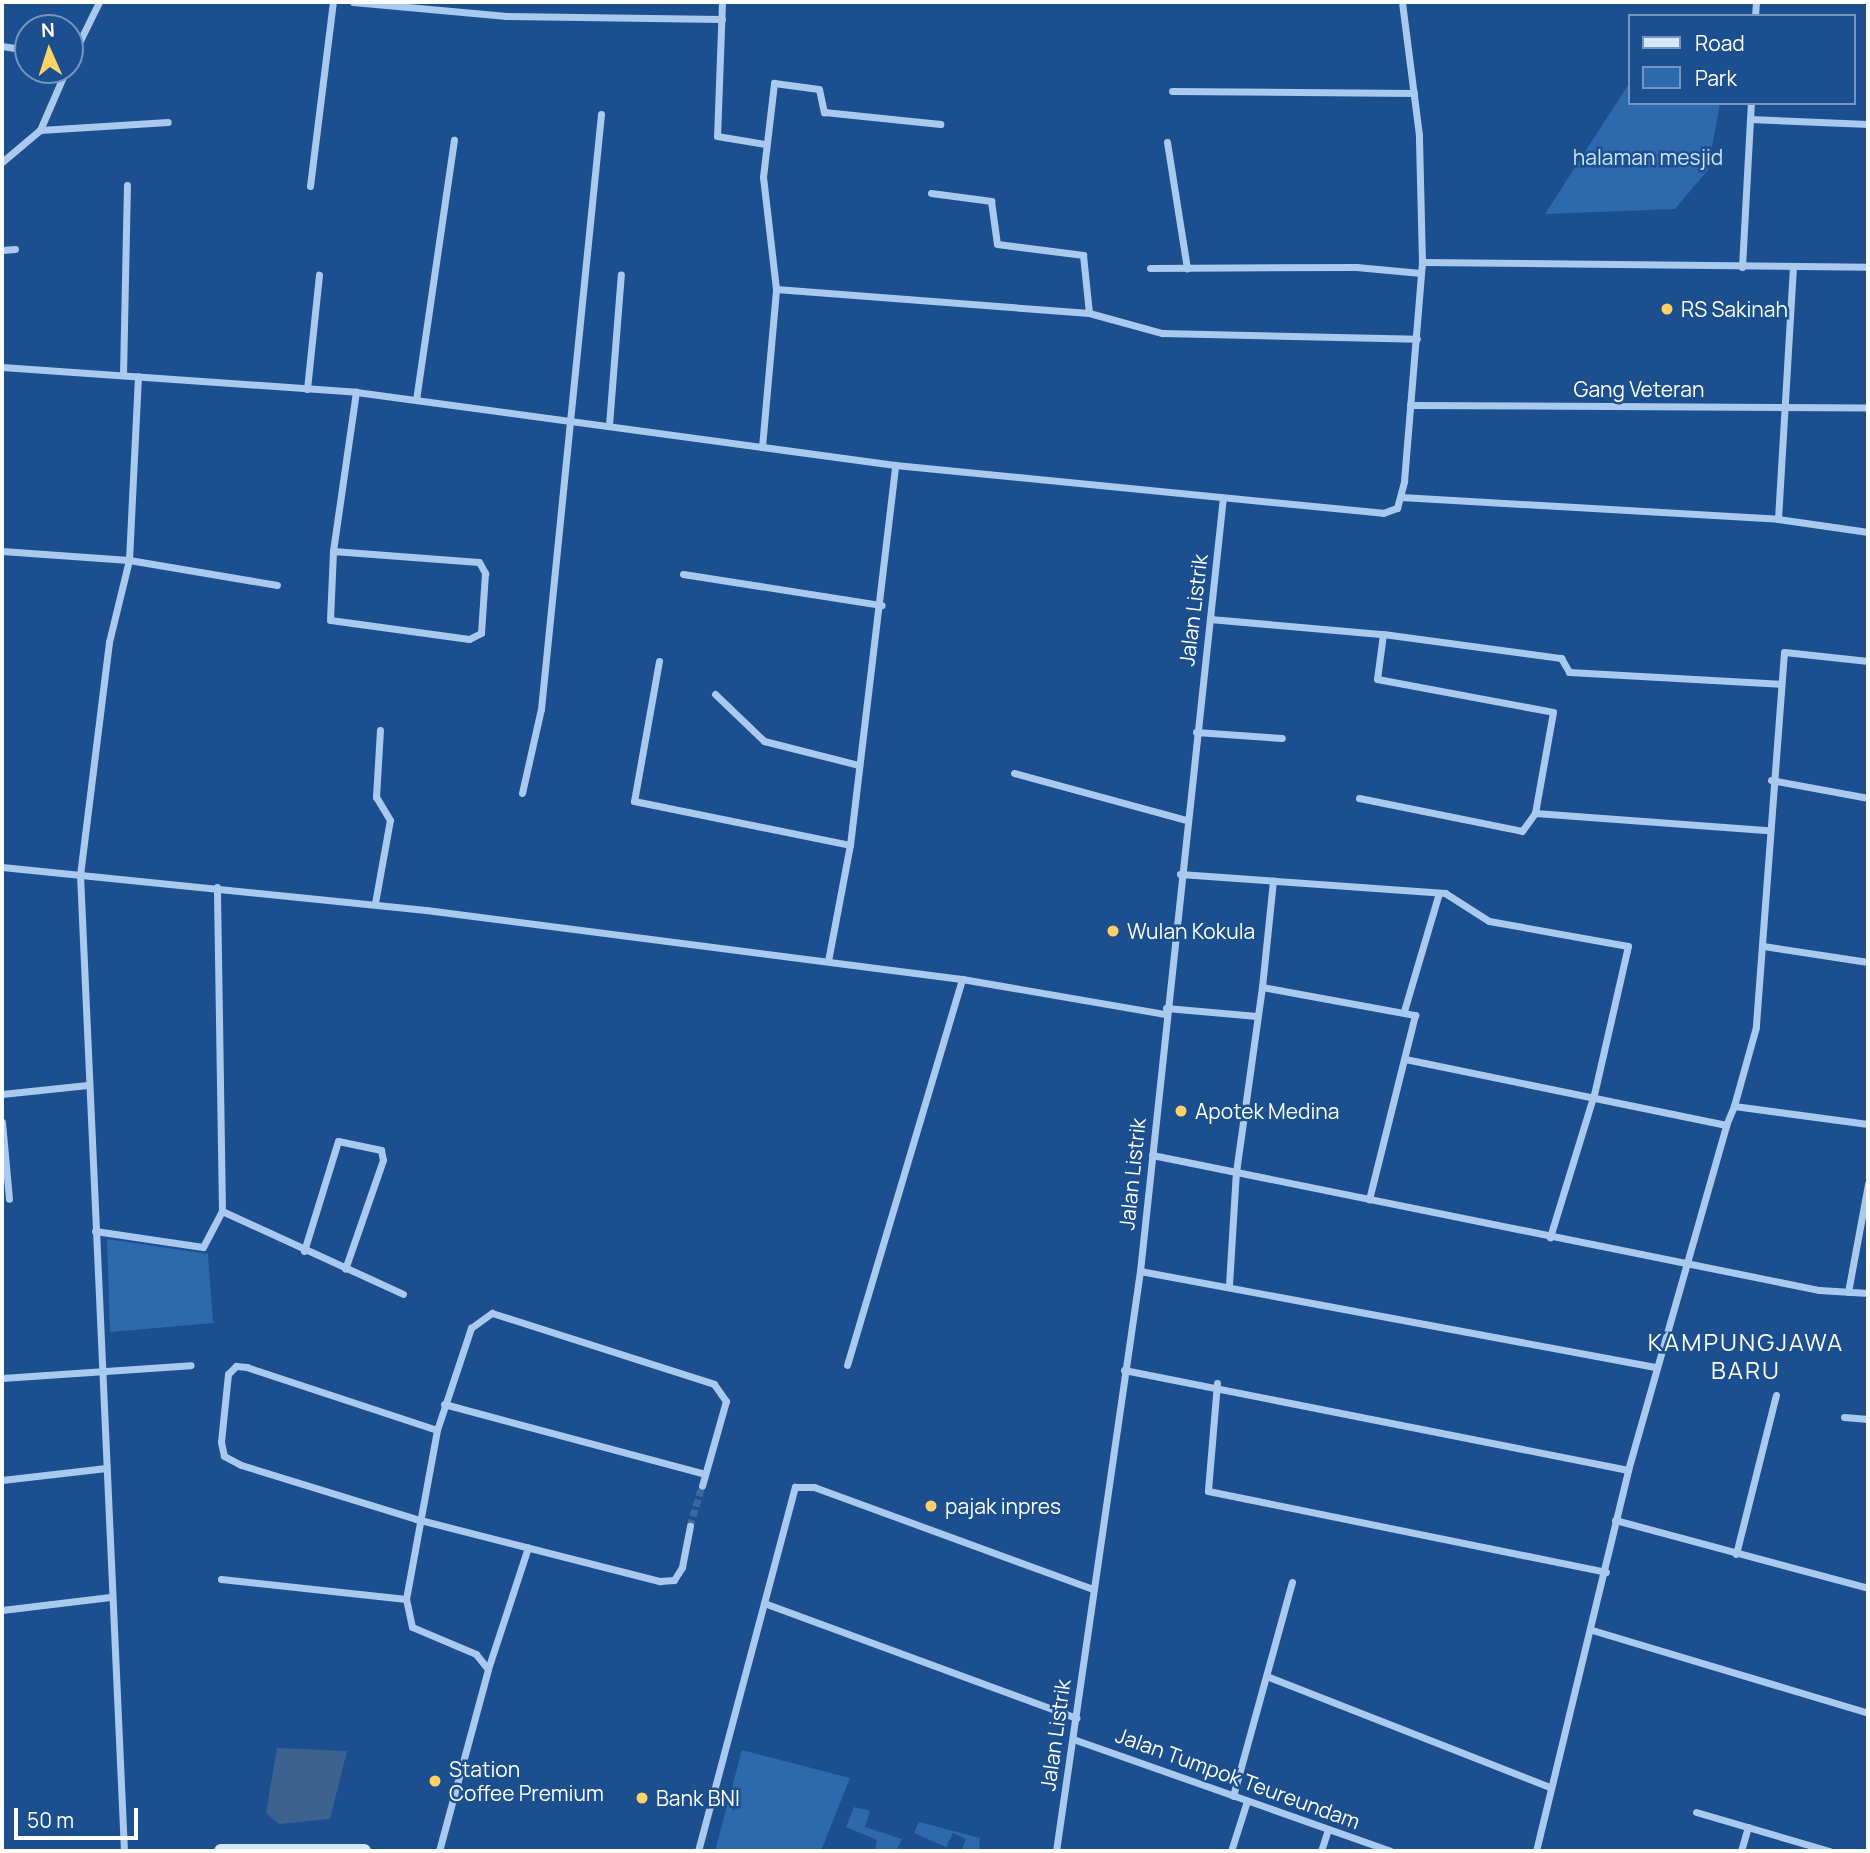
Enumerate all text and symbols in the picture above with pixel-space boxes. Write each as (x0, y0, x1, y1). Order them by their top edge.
north arrow (14, 14, 84, 84)
legend (1629, 14, 1856, 105)
text: N (41, 17, 56, 43)
text: Road (1695, 29, 1745, 57)
text: Park (1695, 64, 1737, 92)
park label: halaman mesjid (1573, 144, 1723, 170)
place label: RS Sakinah (1681, 296, 1788, 322)
marker: RS Sakinah (1659, 301, 1675, 317)
street label: Gang Veteran (1574, 376, 1704, 402)
street label: Jalan Listrik (1174, 553, 1212, 667)
place label: Wulan Kokula (1127, 918, 1255, 944)
marker: Wulan Kokula (1105, 923, 1121, 939)
place label: Apotek Medina (1195, 1098, 1339, 1124)
marker: Apotek Medina (1173, 1103, 1189, 1119)
street label: Jalan Listrik (1114, 1117, 1150, 1231)
district label: KAMPUNGJAWA BARU (1649, 1328, 1843, 1384)
place label: pajak inpres (945, 1493, 1061, 1519)
marker: pajak inpres (923, 1498, 939, 1514)
street label: Jalan Listrik (1035, 1677, 1075, 1793)
street label: Jalan Tumpok Teureundam (1113, 1722, 1363, 1834)
place label: Station Coffee Premium (449, 1756, 604, 1806)
marker: Station Coffee Premium (427, 1773, 443, 1789)
place label: Bank BNI (656, 1785, 740, 1811)
marker: Bank BNI (634, 1790, 650, 1806)
scale bar (18, 1794, 142, 1838)
text: 50 m (27, 1806, 74, 1834)

